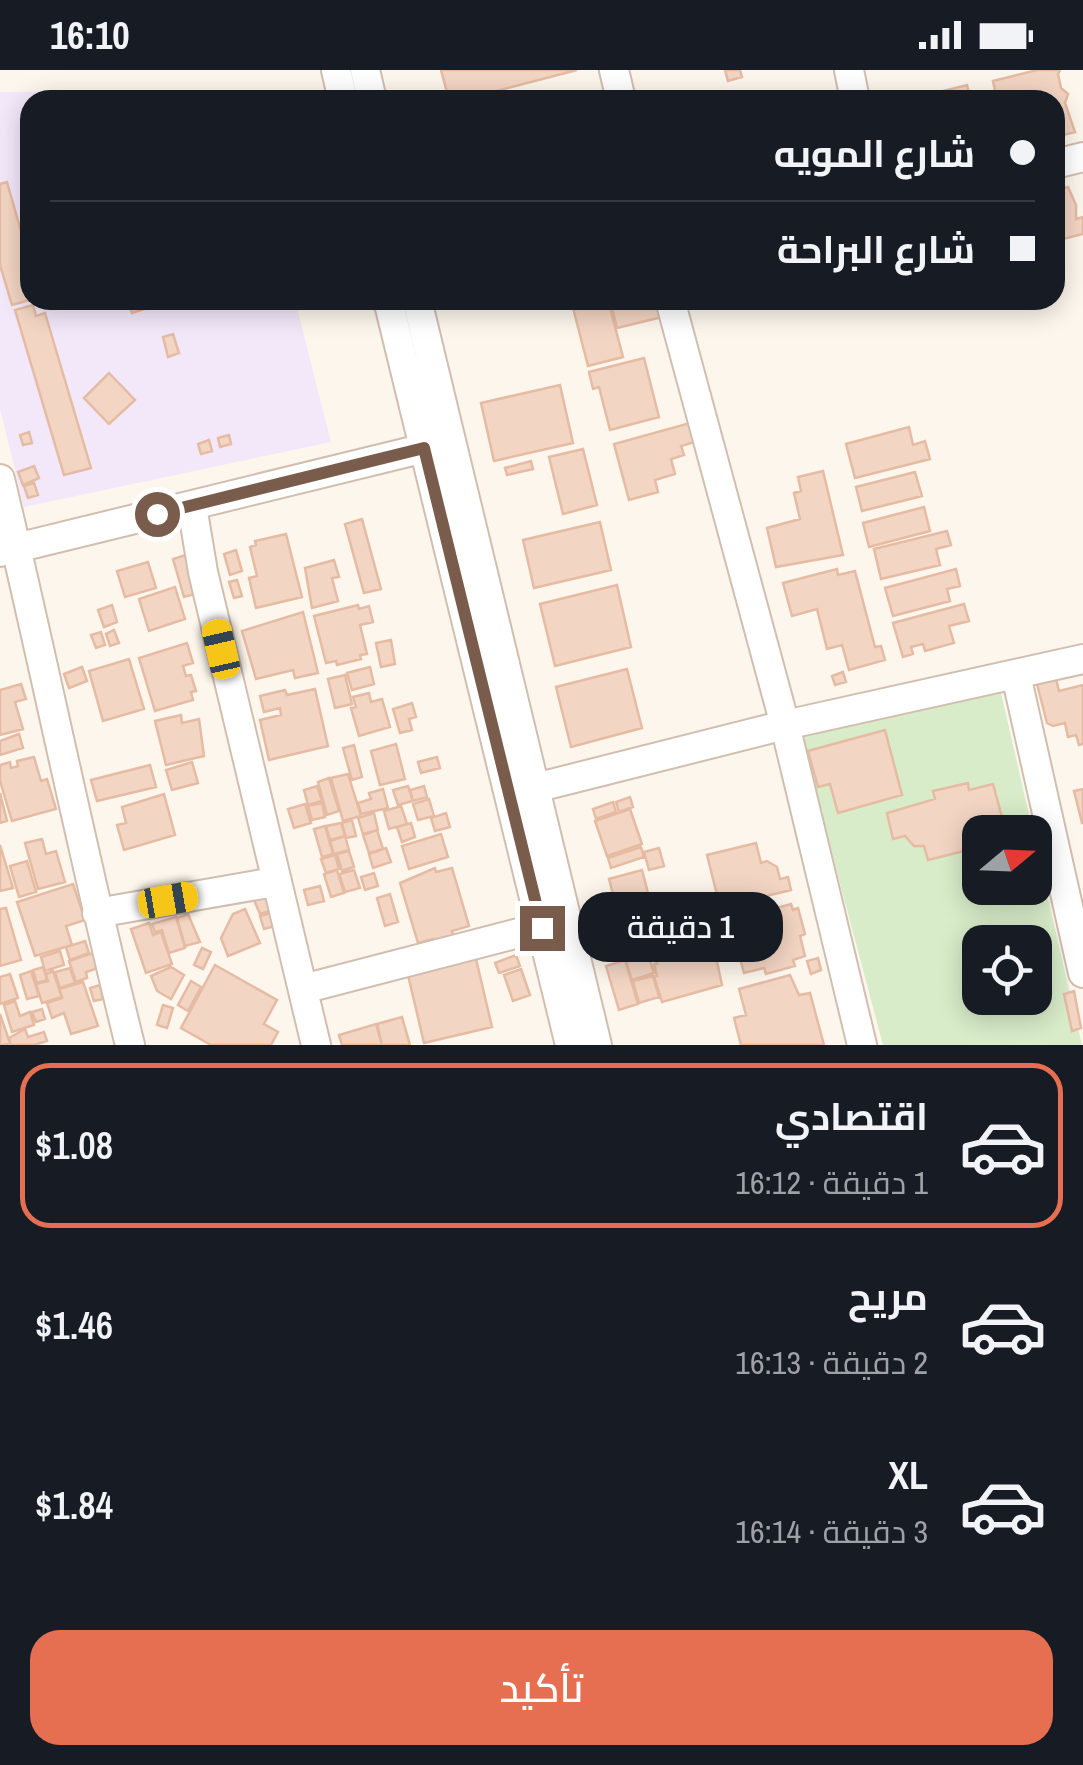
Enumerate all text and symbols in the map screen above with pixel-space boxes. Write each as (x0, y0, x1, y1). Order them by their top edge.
text: 16:10 (50, 10, 130, 61)
text: شارع المويه (774, 128, 975, 179)
text: شارع البراحة (777, 224, 975, 275)
route start (135, 492, 180, 537)
car (200, 616, 242, 682)
north arrow (962, 815, 1052, 905)
map controls (962, 815, 1052, 1015)
car (136, 880, 200, 920)
callout: 1 دقيقة (577, 893, 782, 963)
text: 1 دقيقة (627, 905, 734, 948)
route end (520, 906, 565, 951)
button: locate (962, 925, 1052, 1015)
text: اقتصادي (775, 1091, 928, 1142)
icon: car (958, 1101, 1048, 1191)
text: $1.08 (35, 1120, 113, 1171)
text: 1 دقيقة · 16:12 (735, 1161, 928, 1204)
text: مريح (848, 1271, 928, 1322)
icon: car (958, 1281, 1048, 1371)
text: $1.46 (35, 1300, 113, 1351)
text: 2 دقيقة · 16:13 (735, 1341, 928, 1384)
text: XL (888, 1450, 928, 1501)
icon: car (958, 1461, 1048, 1551)
text: $1.84 (35, 1480, 113, 1531)
text: 3 دقيقة · 16:14 (735, 1510, 928, 1553)
button: تأكيد (30, 1630, 1053, 1745)

